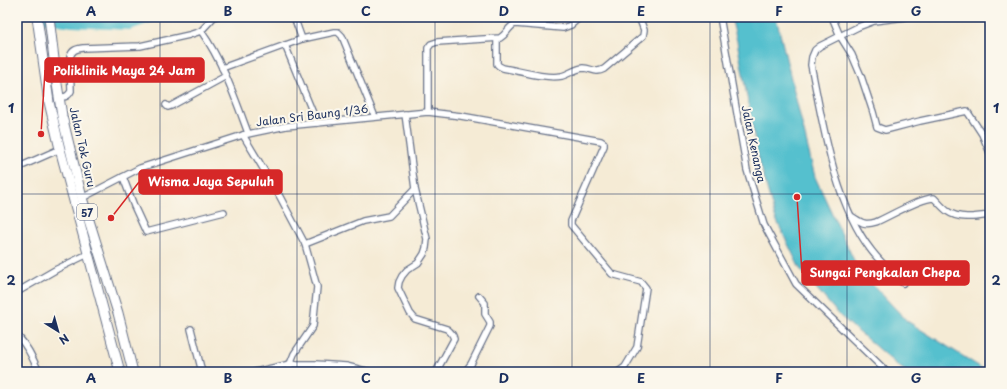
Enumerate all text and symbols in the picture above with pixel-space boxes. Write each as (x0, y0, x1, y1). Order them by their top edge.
text: A (86, 1, 96, 20)
text: B (224, 1, 233, 20)
text: C (361, 1, 371, 20)
text: D (499, 1, 509, 20)
text: E (637, 1, 645, 20)
text: F (775, 1, 783, 20)
text: G (911, 1, 921, 20)
callout: Poliklinik Maya 24 Jam (45, 58, 204, 82)
text: Poliklinik Maya 24 Jam (53, 61, 195, 79)
text: 1 (8, 98, 14, 117)
text: 1 (993, 98, 999, 117)
street label: Jalan Sri Baung 1/36 (255, 100, 369, 130)
street label: Jalan Kenanga (737, 104, 771, 185)
street label: Jalan Tok Guru (65, 105, 101, 189)
callout: Wisma Jaya Sepuluh (139, 170, 282, 194)
text: Wisma Jaya Sepuluh (148, 172, 274, 190)
road number: 57 (77, 204, 97, 220)
callout: Sungai Pengkalan Chepa (802, 261, 969, 285)
text: Sungai Pengkalan Chepa (809, 263, 961, 281)
text: 2 (6, 270, 16, 289)
text: 2 (991, 270, 1001, 289)
north arrow (38, 311, 78, 351)
text: N (55, 330, 73, 349)
text: A (86, 368, 96, 387)
text: B (224, 368, 233, 387)
text: C (361, 368, 371, 387)
text: D (499, 368, 509, 387)
text: E (637, 368, 645, 387)
text: F (775, 368, 783, 387)
text: G (911, 368, 921, 387)

